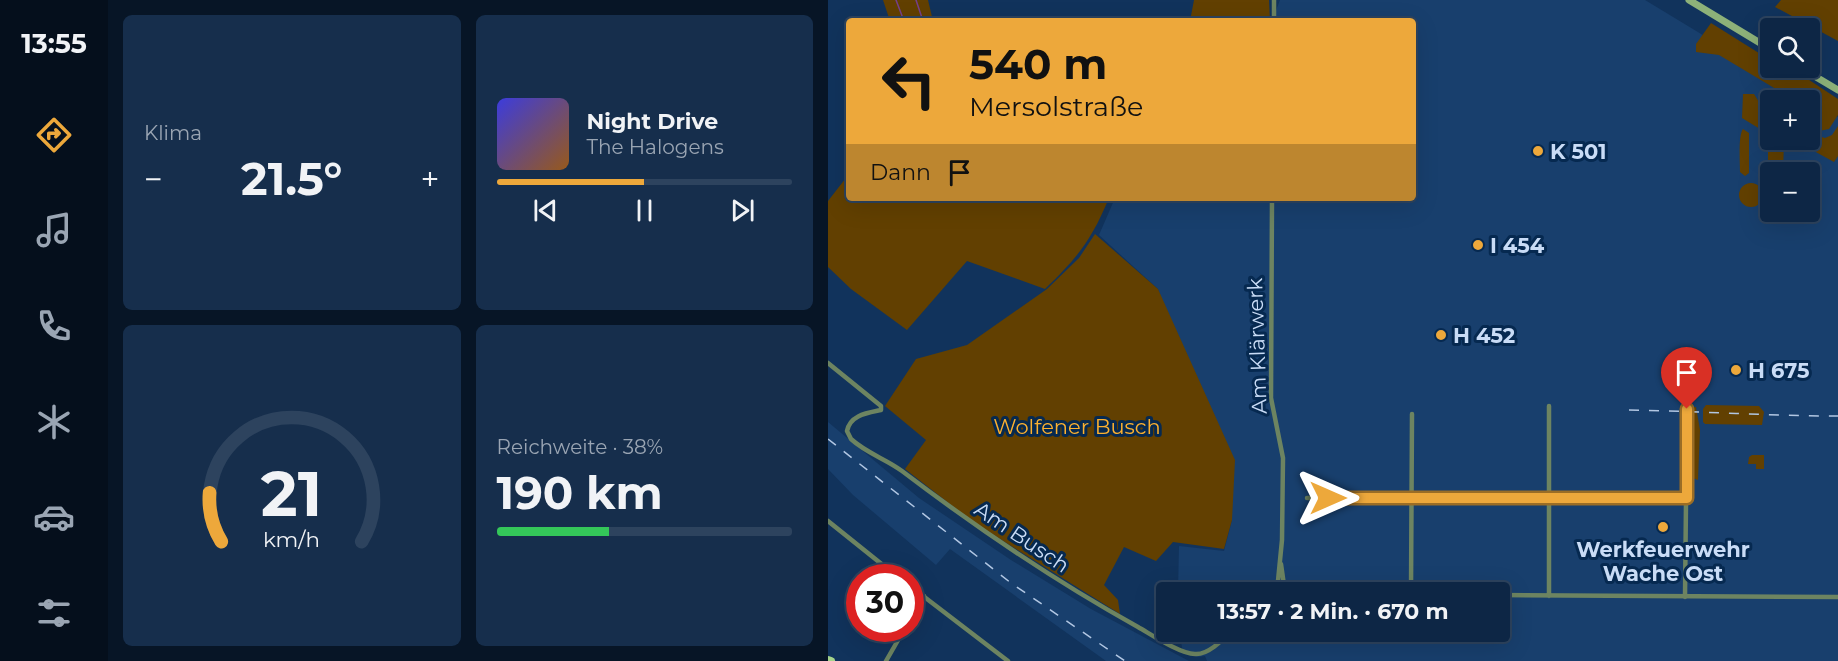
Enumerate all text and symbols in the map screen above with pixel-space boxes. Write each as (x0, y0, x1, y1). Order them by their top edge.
map controls (1760, 18, 1820, 222)
button: search (1760, 18, 1820, 78)
text: 13:55 (21, 27, 87, 60)
text: 540 m (969, 38, 1107, 90)
icon: left (870, 42, 948, 120)
text: Mersolstraße (969, 90, 1143, 123)
button: + (1760, 90, 1820, 150)
text: Night Drive (587, 108, 718, 135)
icon: directions (33, 114, 75, 156)
text: Klima (144, 121, 202, 145)
text: The Halogens (587, 135, 724, 159)
place label: K 501 (1550, 139, 1606, 164)
marker: K 501 (1531, 144, 1545, 158)
text: 21.5° (241, 151, 342, 206)
icon: arrive (943, 156, 976, 189)
text: − (144, 159, 163, 199)
text: + (421, 159, 440, 199)
text: Dann (870, 159, 931, 186)
button: − (1760, 162, 1820, 222)
icon: previous (529, 194, 562, 227)
icon: pause (628, 194, 661, 227)
icon: next (726, 194, 759, 227)
icon: music (33, 209, 75, 251)
place label: I 454 (1490, 233, 1545, 258)
marker: I 454 (1471, 238, 1485, 252)
street label: Am Klärwerk (1242, 277, 1272, 414)
icon: phone (33, 305, 75, 347)
place label: H 452 (1453, 323, 1515, 348)
marker: H 452 (1434, 328, 1448, 342)
pin (1661, 347, 1712, 409)
icon: arrive (1670, 356, 1703, 389)
place label: H 675 (1748, 358, 1809, 383)
marker: H 675 (1729, 363, 1743, 377)
icon: climate (33, 401, 75, 443)
park label: Wolfener Busch (993, 414, 1161, 439)
text: Reichweite · 38% (497, 435, 663, 459)
text: 21 (261, 456, 322, 532)
text: 190 km (497, 465, 663, 520)
position arrow (1296, 466, 1360, 530)
icon: car (33, 496, 75, 538)
street label: Am Busch (970, 496, 1074, 578)
marker: Werkfeuerwehr Wache Ost (1656, 520, 1670, 534)
text: km/h (263, 527, 320, 553)
place label: Werkfeuerwehr Wache Ost (1576, 537, 1750, 586)
speed limit sign: 30 (846, 564, 924, 642)
icon: filters (33, 592, 75, 634)
text: 13:57 · 2 Min. · 670 m (1217, 598, 1449, 625)

